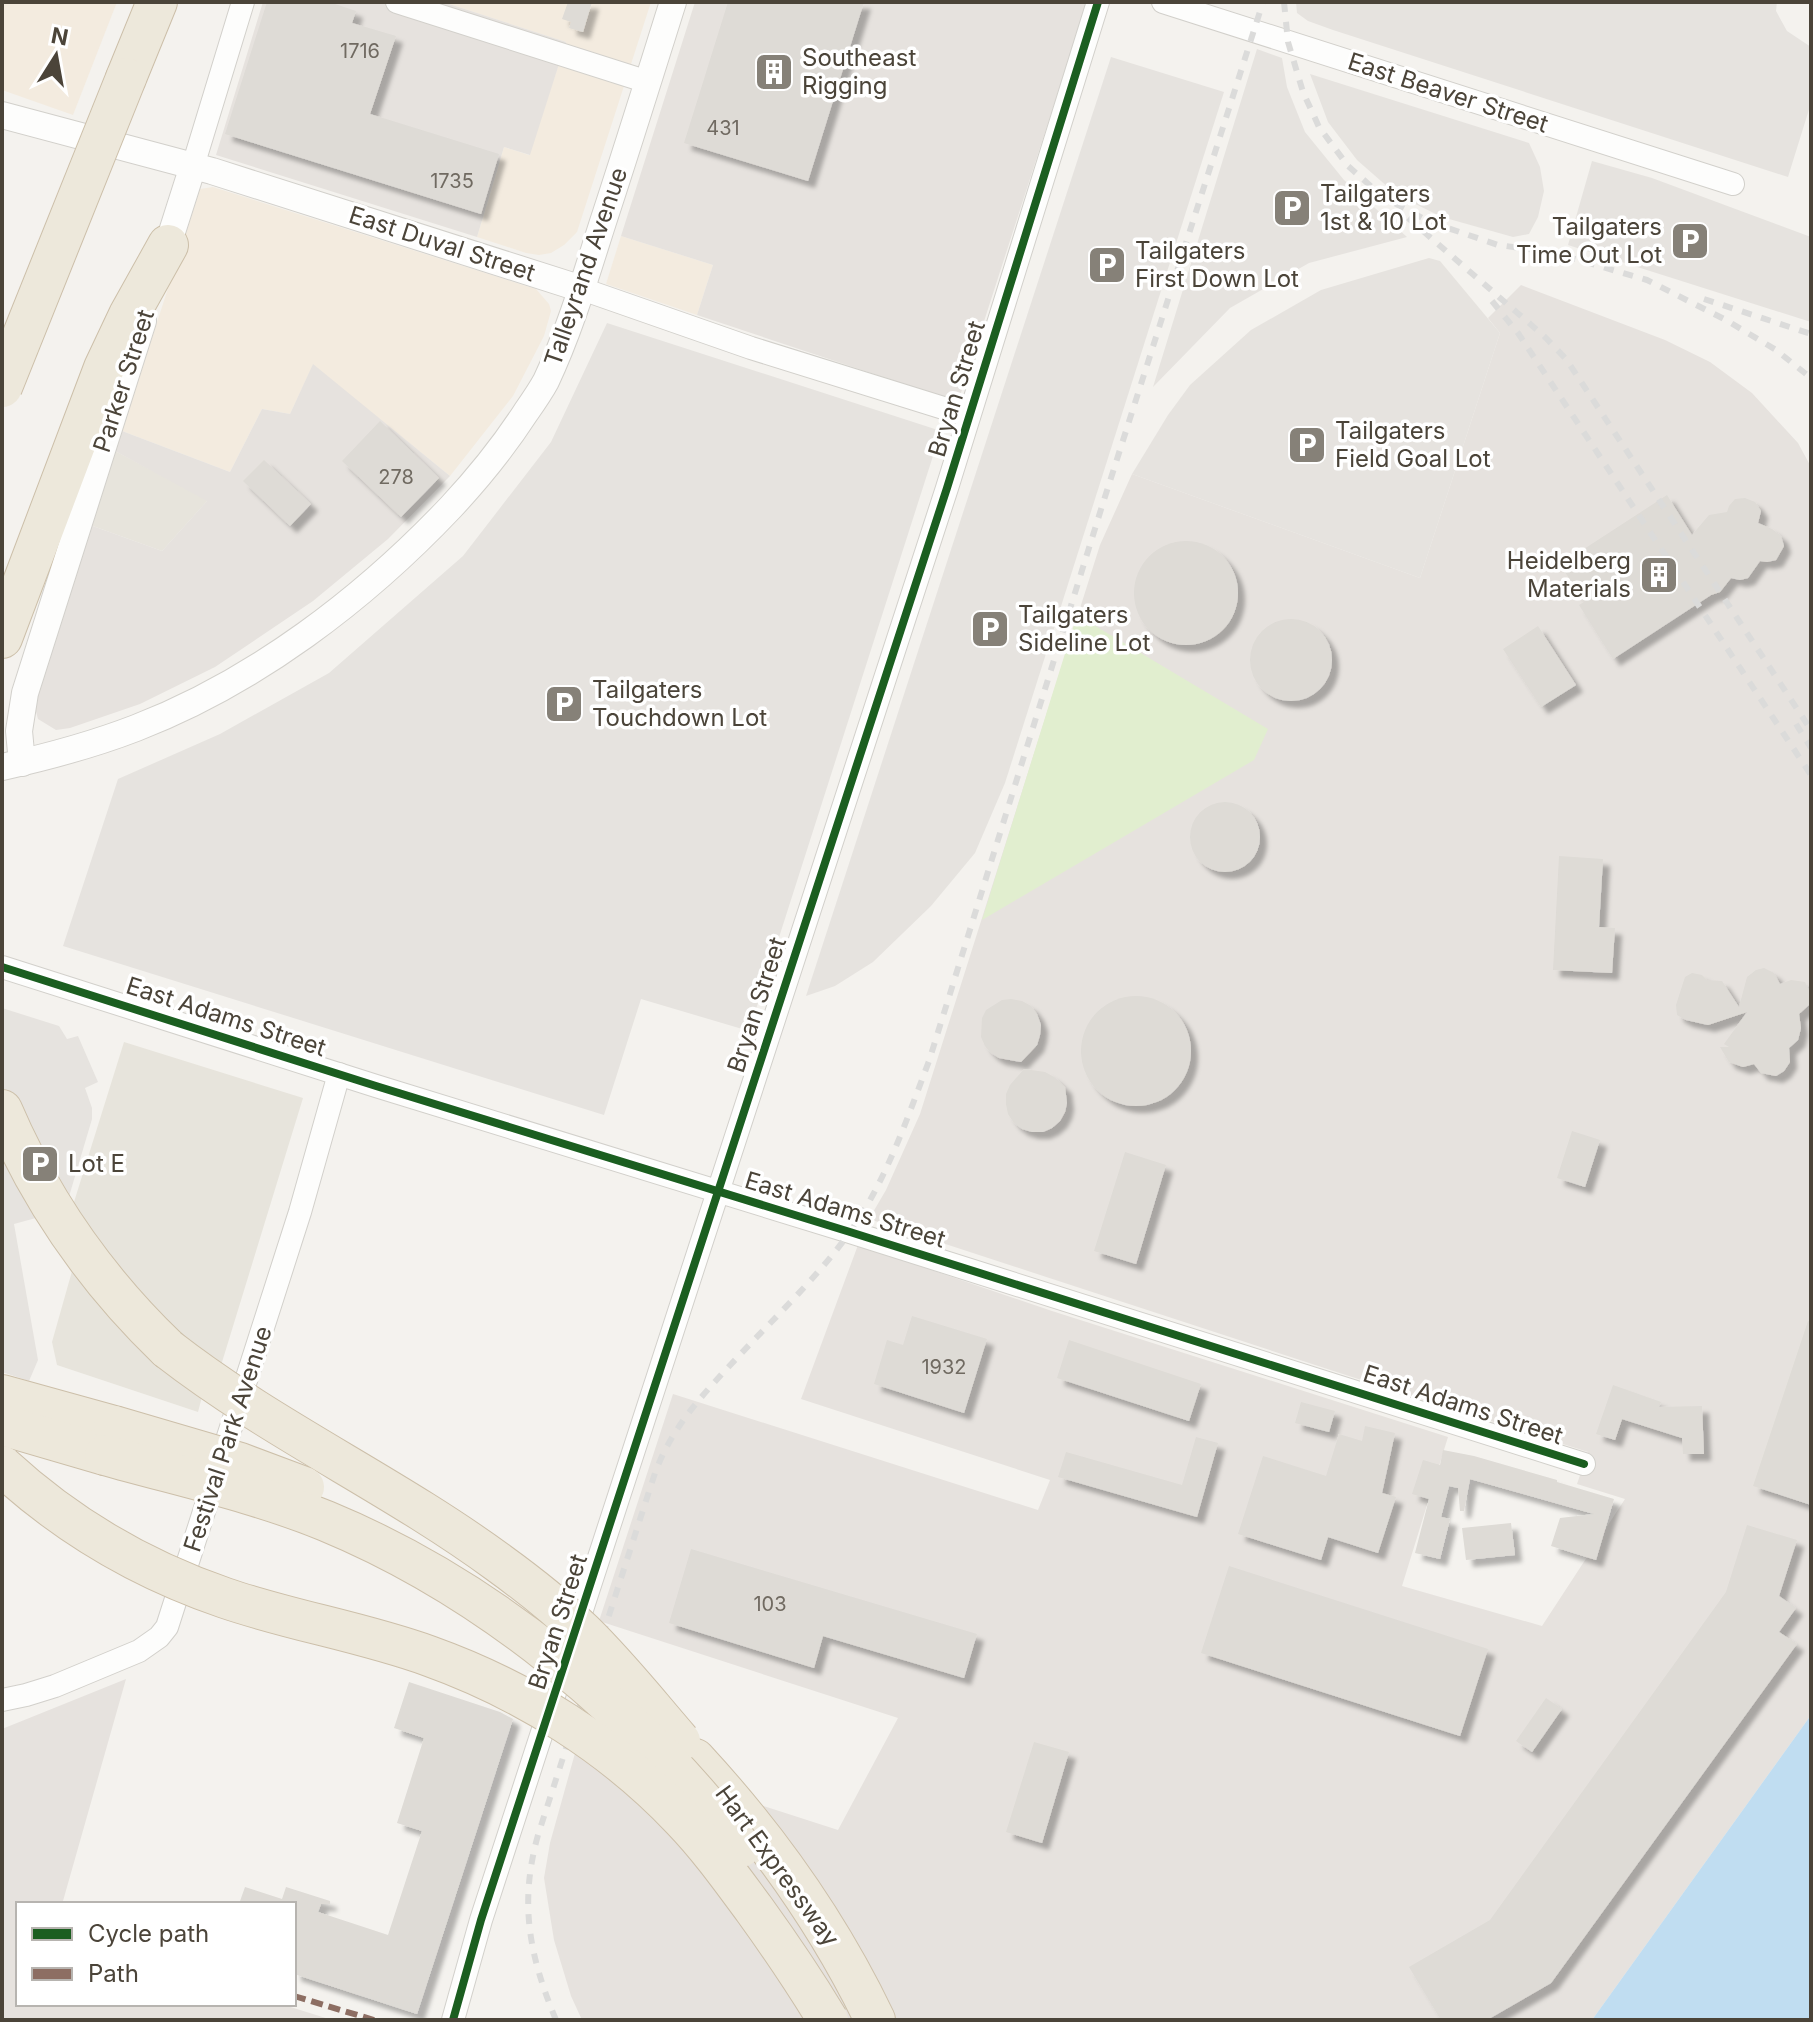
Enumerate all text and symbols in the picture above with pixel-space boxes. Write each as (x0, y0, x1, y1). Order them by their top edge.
north arrow (16, 16, 96, 96)
text: N (49, 22, 71, 51)
house number: 1716 (340, 39, 380, 63)
place label: Southeast Rigging (802, 43, 916, 100)
street label: East Beaver Street (1344, 46, 1552, 139)
building icon: Southeast Rigging (753, 51, 795, 93)
house number: 431 (706, 116, 740, 140)
street label: Talleyrand Avenue (538, 164, 633, 370)
house number: 1735 (430, 169, 474, 193)
place label: Tailgaters 1st & 10 Lot (1320, 179, 1447, 236)
parking icon: Tailgaters 1st & 10 Lot (1271, 187, 1313, 229)
street label: East Duval Street (346, 200, 539, 287)
place label: Tailgaters Time Out Lot (1516, 212, 1662, 269)
parking icon: Tailgaters Time Out Lot (1669, 220, 1711, 262)
place label: Tailgaters First Down Lot (1135, 236, 1299, 293)
parking icon: Tailgaters First Down Lot (1086, 244, 1128, 286)
street label: Parker Street (87, 306, 160, 456)
street label: Bryan Street (922, 317, 991, 460)
place label: Tailgaters Field Goal Lot (1335, 416, 1491, 473)
parking icon: Tailgaters Field Goal Lot (1286, 424, 1328, 466)
house number: 278 (378, 465, 414, 489)
place label: Heidelberg Materials (1507, 546, 1631, 603)
building icon: Heidelberg Materials (1638, 554, 1680, 596)
place label: Tailgaters Sideline Lot (1018, 600, 1150, 657)
parking icon: Tailgaters Sideline Lot (969, 608, 1011, 650)
place label: Tailgaters Touchdown Lot (592, 675, 767, 732)
parking icon: Tailgaters Touchdown Lot (543, 683, 585, 725)
street label: Bryan Street (721, 933, 792, 1076)
street label: East Adams Street (123, 971, 330, 1063)
parking icon: Lot E (19, 1143, 61, 1185)
place label: Lot E (68, 1149, 125, 1178)
street label: East Adams Street (741, 1165, 949, 1254)
street label: Festival Park Avenue (177, 1322, 278, 1555)
house number: 1932 (921, 1355, 967, 1379)
street label: East Adams Street (1360, 1359, 1567, 1451)
street label: Bryan Street (522, 1550, 593, 1693)
house number: 103 (753, 1592, 787, 1616)
street label: Hart Expressway (709, 1780, 845, 1952)
legend (16, 1902, 296, 2006)
text: Cycle path (88, 1919, 209, 1948)
text: Path (88, 1959, 139, 1988)

